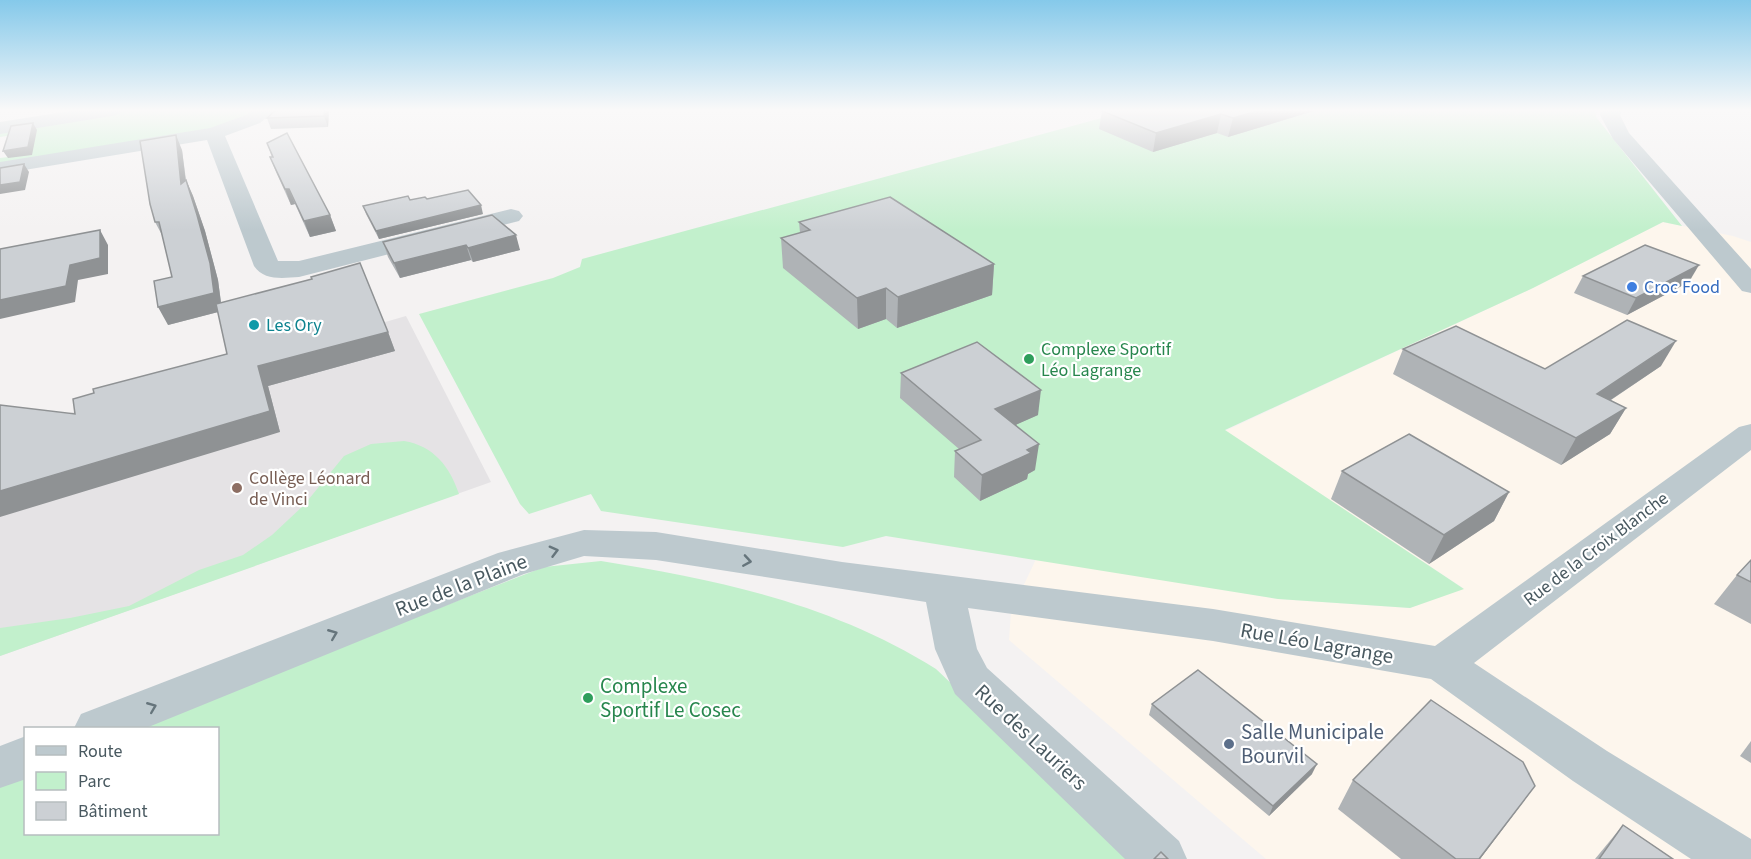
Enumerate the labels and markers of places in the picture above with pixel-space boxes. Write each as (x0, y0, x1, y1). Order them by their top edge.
place label: Croc Food (1644, 275, 1720, 300)
marker: Croc Food (1625, 280, 1639, 294)
place label: Les Ory (266, 313, 322, 338)
marker: Les Ory (247, 318, 261, 332)
place label: Complexe Sportif Léo Lagrange (1041, 337, 1172, 383)
marker: Complexe Sportif Léo Lagrange (1022, 352, 1036, 366)
place label: Collège Léonard de Vinci (249, 466, 371, 512)
marker: Collège Léonard de Vinci (230, 481, 244, 495)
place label: Complexe Sportif Le Cosec (600, 671, 741, 725)
marker: Complexe Sportif Le Cosec (581, 691, 595, 705)
place label: Salle Municipale Bourvil (1241, 717, 1384, 771)
marker: Salle Municipale Bourvil (1222, 737, 1236, 751)

